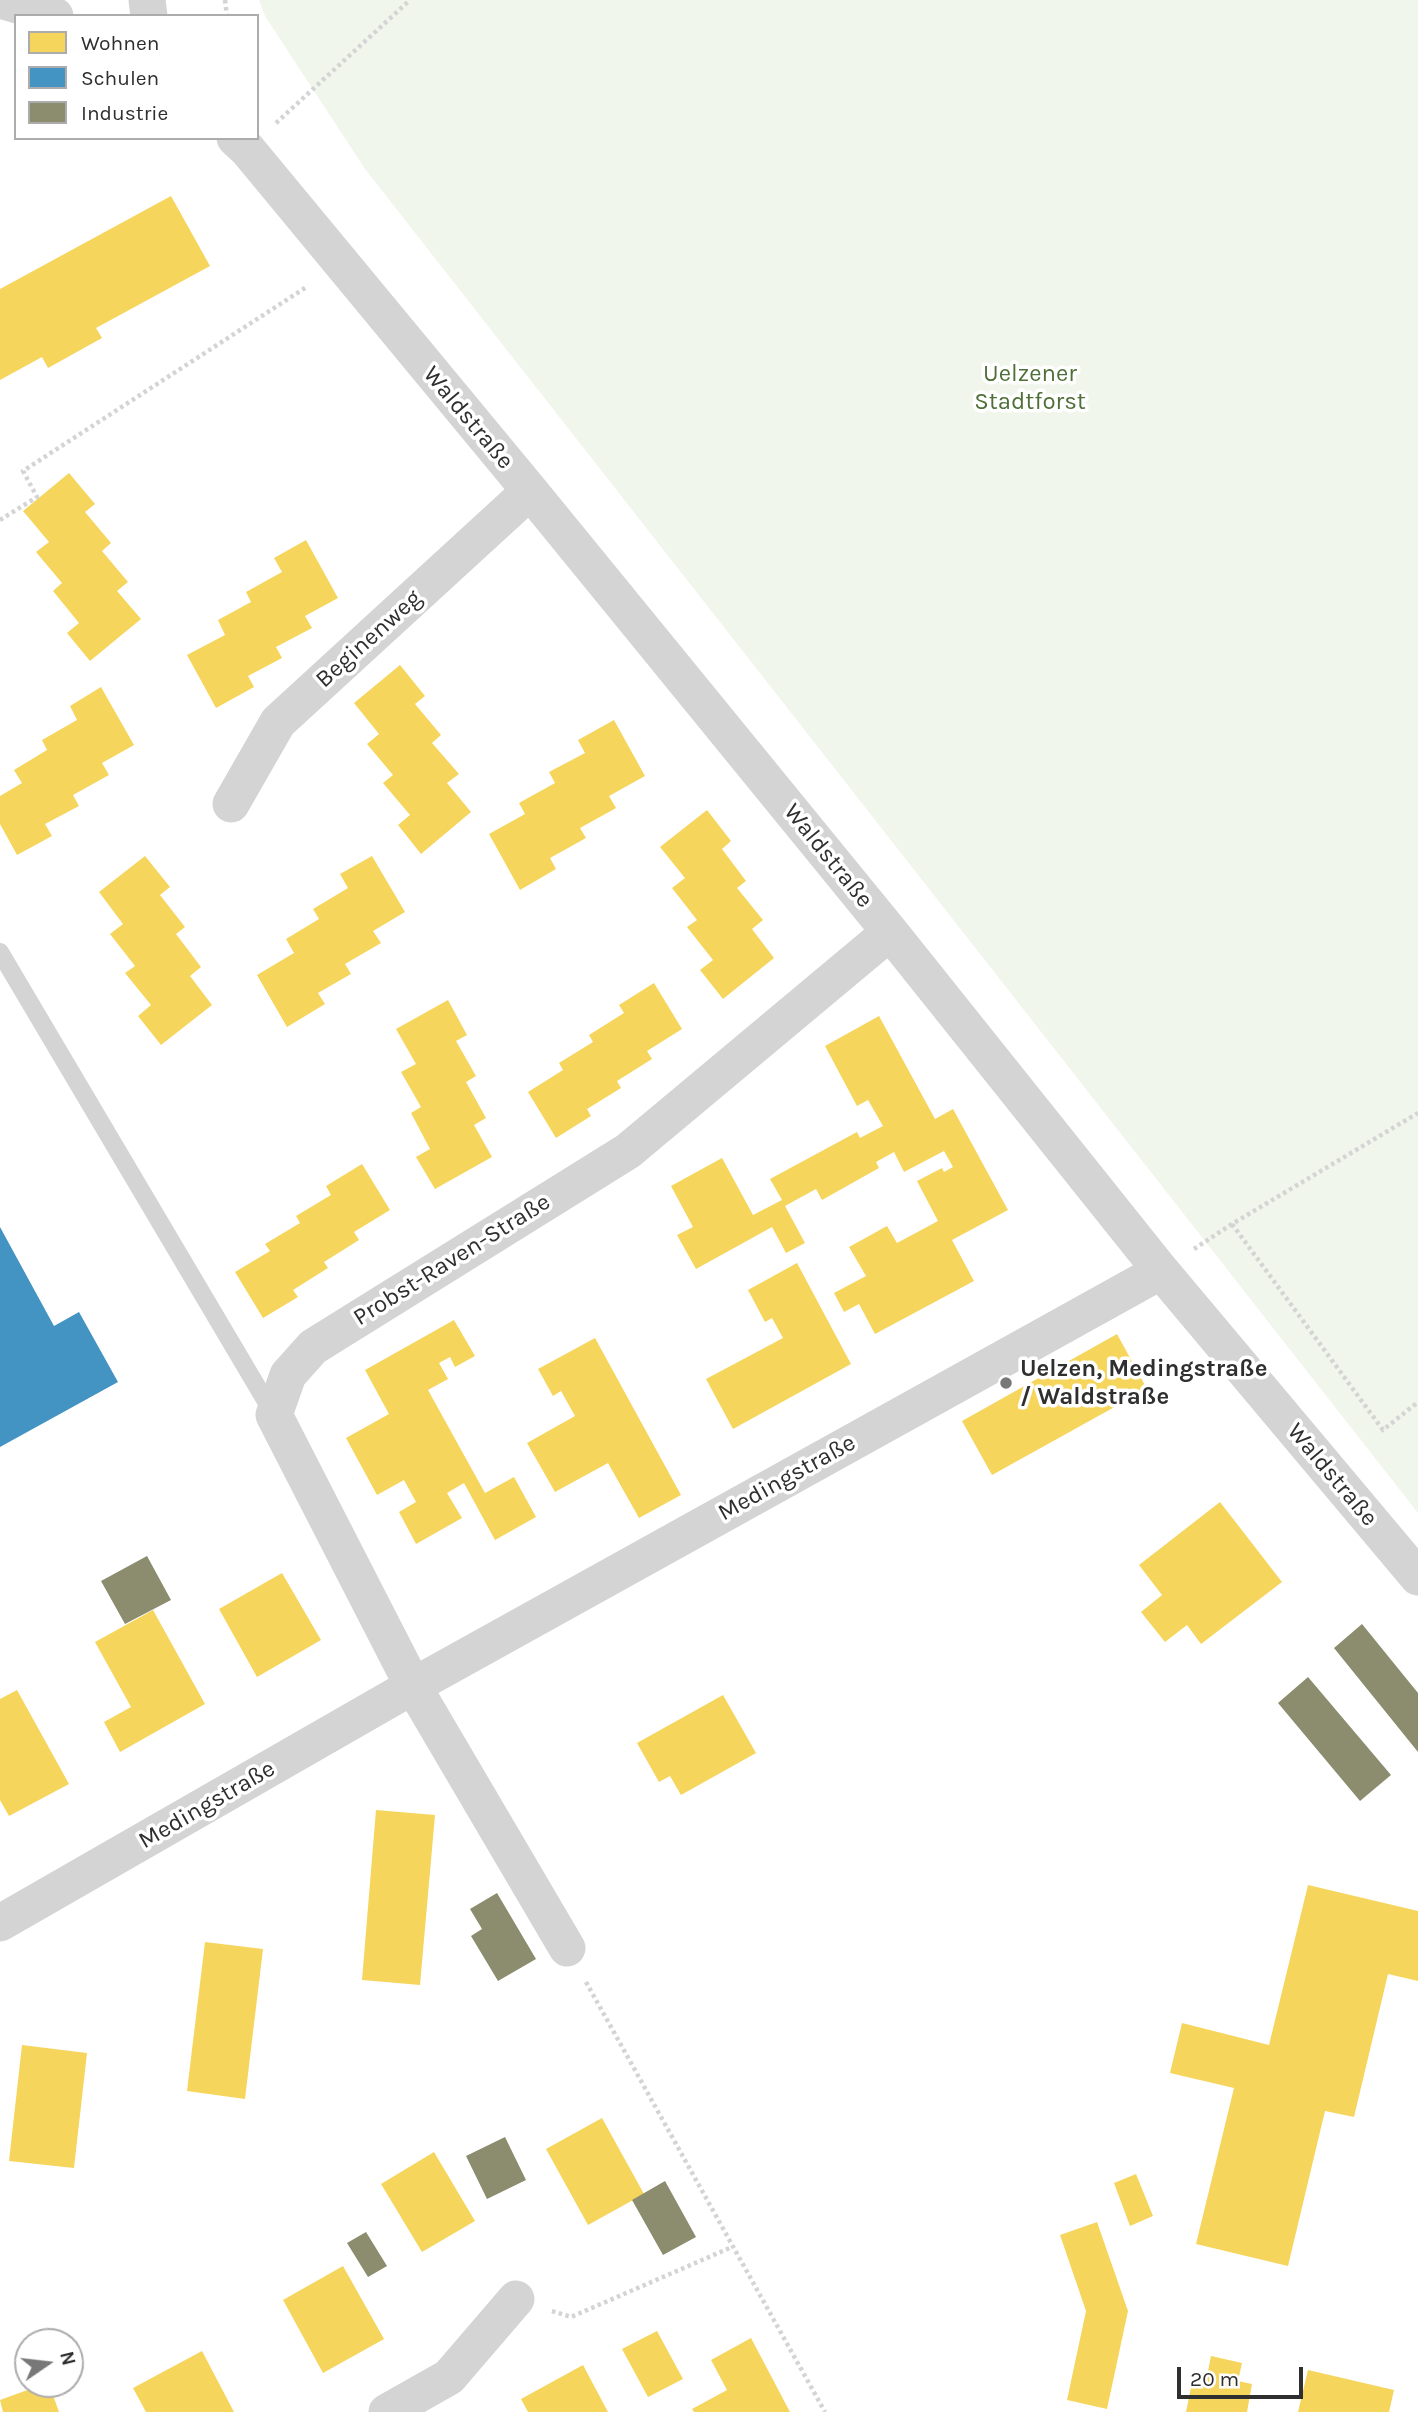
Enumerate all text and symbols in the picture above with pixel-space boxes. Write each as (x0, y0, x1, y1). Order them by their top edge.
legend (14, 14, 259, 140)
text: Wohnen (81, 31, 159, 55)
text: Schulen (81, 66, 159, 90)
text: Industrie (81, 101, 168, 125)
park label: Uelzener Stadtforst (974, 360, 1086, 416)
street label: Waldstraße (417, 361, 519, 475)
street label: Beginenweg (310, 584, 428, 694)
street label: Waldstraße (777, 798, 879, 914)
street label: Probst-Raven-Straße (348, 1188, 556, 1332)
place label: Uelzen, Medingstraße / Waldstraße (1020, 1355, 1267, 1411)
marker: Uelzen, Medingstraße / Waldstraße (998, 1375, 1014, 1391)
street label: Waldstraße (1281, 1418, 1383, 1532)
street label: Medingstraße (713, 1428, 861, 1528)
street label: Medingstraße (134, 1754, 280, 1856)
north arrow (14, 2328, 84, 2398)
text: N (55, 2349, 80, 2368)
scale bar (1180, 2352, 1306, 2396)
text: 20 m (1190, 2367, 1239, 2391)

